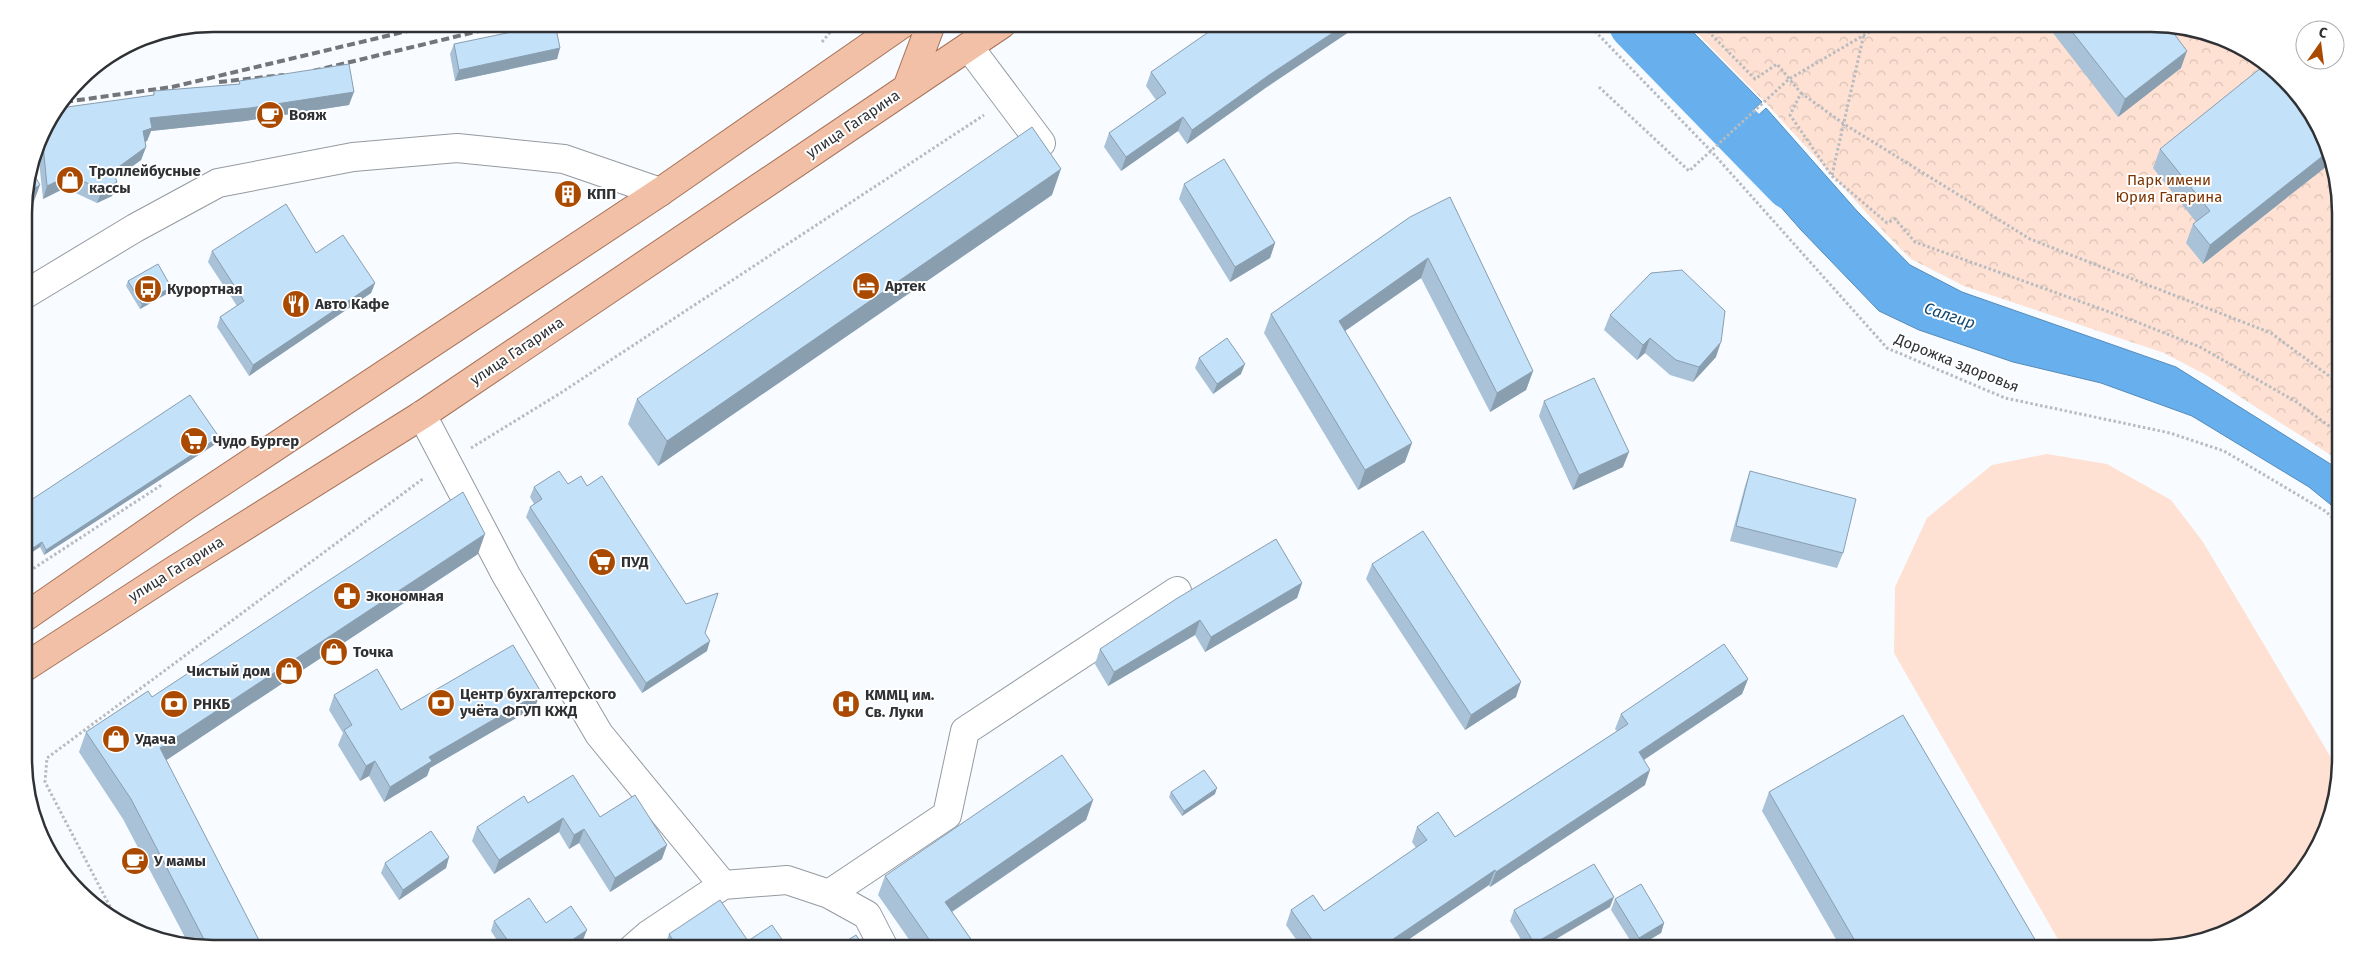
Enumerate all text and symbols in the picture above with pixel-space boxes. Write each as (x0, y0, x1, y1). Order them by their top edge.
north arrow (2295, 20, 2345, 70)
text: С (2317, 24, 2329, 42)
street label: улица Гагарина (803, 86, 903, 162)
cafe icon: Вояж (255, 100, 285, 130)
place label: Вояж (289, 106, 327, 124)
place label: Троллейбусные кассы (89, 162, 201, 197)
shop icon: Троллейбусные кассы (55, 165, 85, 195)
park label: Парк имени Юрия Гагарина (2116, 171, 2222, 206)
building icon: КПП (553, 179, 583, 209)
place label: КПП (587, 185, 616, 203)
hotel icon: Артек (851, 271, 881, 301)
bus stop icon: Курортная (133, 274, 163, 304)
place label: Артек (884, 277, 926, 295)
place label: Курортная (167, 280, 243, 298)
restaurant icon: Авто Кафе (281, 289, 311, 319)
place label: Авто Кафе (314, 295, 389, 313)
water label: Салгир (1922, 298, 1978, 333)
street label: улица Гагарина (467, 313, 567, 389)
street label: Дорожка здоровья (1891, 329, 2022, 396)
supermarket icon: Чудо Бургер (179, 426, 209, 456)
place label: Чудо Бургер (213, 432, 299, 450)
street label: улица Гагарина (125, 532, 227, 606)
supermarket icon: ПУД (587, 547, 617, 577)
place label: ПУД (621, 553, 649, 571)
pharmacy icon: Экономная (332, 581, 362, 611)
place label: Экономная (366, 587, 444, 605)
shop icon: Точка (319, 637, 349, 667)
place label: Точка (353, 643, 394, 661)
shop icon: Чистый дом (274, 656, 304, 686)
place label: Чистый дом (187, 662, 270, 680)
place label: Центр бухгалтерского учёта ФГУП КЖД (459, 685, 617, 720)
place label: КММЦ им. Св. Луки (865, 686, 935, 721)
bank icon: Центр бухгалтерского учёта ФГУП КЖД (426, 688, 456, 718)
bank icon: РНКБ (159, 689, 189, 719)
hospital icon: КММЦ им. Св. Луки (831, 689, 861, 719)
place label: РНКБ (193, 695, 230, 713)
shop icon: Удача (101, 724, 131, 754)
place label: Удача (134, 730, 176, 748)
cafe icon: У мамы (120, 846, 150, 876)
place label: У мамы (153, 852, 206, 870)

